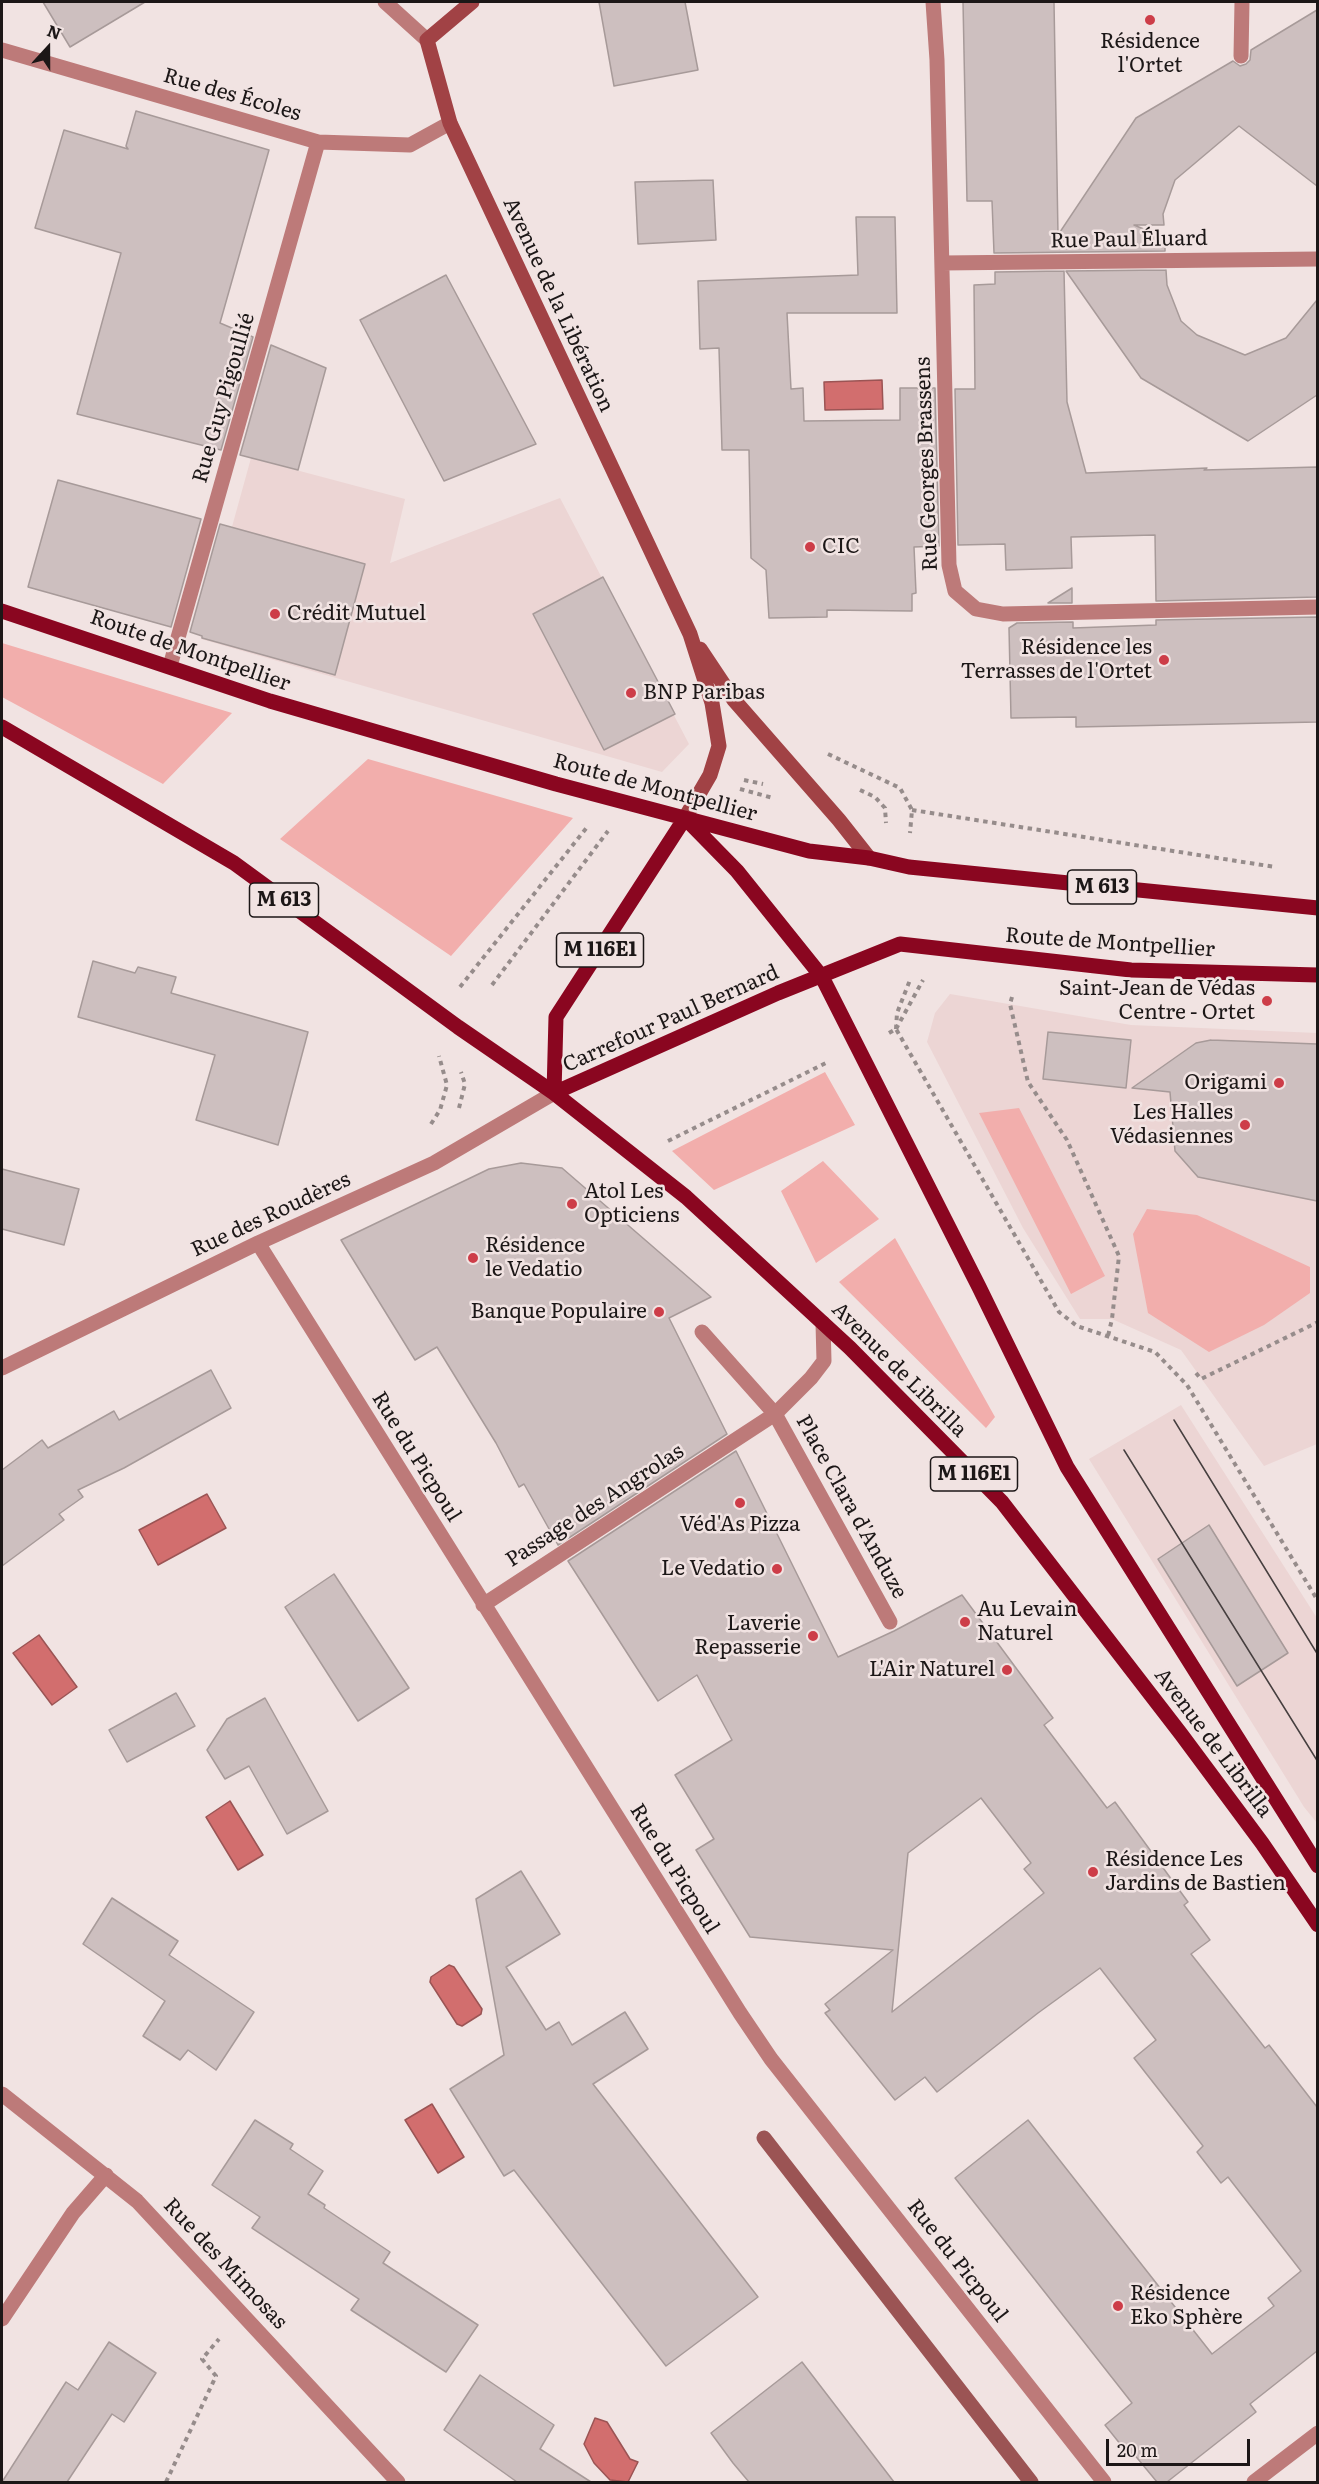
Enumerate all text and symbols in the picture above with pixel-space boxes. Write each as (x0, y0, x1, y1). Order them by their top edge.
marker: Résidence l'Ortet (1143, 13, 1157, 27)
north arrow (18, 18, 78, 78)
text: N (44, 18, 65, 45)
place label: Résidence l'Ortet (1100, 29, 1200, 79)
street label: Rue des Écoles (160, 63, 304, 127)
street label: Avenue de la Libération (497, 194, 619, 416)
street label: Rue Paul Éluard (1050, 226, 1208, 254)
street label: Rue Guy Pigoullié (188, 310, 260, 486)
street label: Rue Georges Brassens (911, 356, 943, 572)
place label: CIC (822, 534, 860, 560)
marker: CIC (803, 540, 817, 554)
place label: Crédit Mutuel (287, 601, 426, 627)
street label: Route de Montpellier (87, 605, 293, 697)
marker: Crédit Mutuel (268, 607, 282, 621)
place label: Résidence les Terrasses de l'Ortet (960, 635, 1152, 685)
marker: Résidence les Terrasses de l'Ortet (1157, 653, 1171, 667)
place label: BNP Paribas (643, 680, 765, 706)
marker: BNP Paribas (624, 686, 638, 700)
street label: Route de Montpellier (550, 749, 760, 827)
road number: M 613 (1068, 870, 1136, 904)
road number: M 613 (250, 883, 318, 917)
street label: Route de Montpellier (1004, 923, 1216, 963)
road number: M 116E1 (556, 933, 644, 967)
street label: Carrefour Paul Bernard (559, 960, 783, 1078)
place label: Saint-Jean de Védas Centre - Ortet (1059, 976, 1255, 1026)
marker: Saint-Jean de Védas Centre - Ortet (1260, 994, 1274, 1008)
place label: Origami (1184, 1070, 1267, 1096)
marker: Origami (1272, 1076, 1286, 1090)
place label: Les Halles Védasiennes (1110, 1100, 1233, 1150)
marker: Les Halles Védasiennes (1238, 1118, 1252, 1132)
street label: Rue des Roudères (187, 1167, 355, 1263)
place label: Atol Les Opticiens (584, 1179, 679, 1229)
marker: Atol Les Opticiens (565, 1197, 579, 1211)
place label: Résidence le Vedatio (485, 1233, 585, 1283)
marker: Résidence le Vedatio (466, 1251, 480, 1265)
street label: Avenue de Librilla (826, 1297, 972, 1443)
place label: Banque Populaire (471, 1299, 647, 1325)
marker: Banque Populaire (652, 1305, 666, 1319)
street label: Rue du Picpoul (366, 1387, 466, 1527)
street label: Place Clara d'Anduze (790, 1411, 912, 1603)
street label: Passage des Angrolas (501, 1439, 689, 1573)
road number: M 116E1 (930, 1457, 1018, 1491)
marker: Véd'As Pizza (733, 1496, 747, 1510)
place label: Véd'As Pizza (680, 1512, 800, 1538)
place label: Le Vedatio (661, 1556, 765, 1582)
marker: Le Vedatio (770, 1562, 784, 1576)
place label: Au Levain Naturel (977, 1597, 1077, 1647)
place label: Laverie Repasserie (694, 1611, 801, 1661)
marker: Au Levain Naturel (958, 1615, 972, 1629)
marker: Laverie Repasserie (806, 1629, 820, 1643)
place label: L'Air Naturel (869, 1657, 995, 1683)
marker: L'Air Naturel (1000, 1663, 1014, 1677)
street label: Avenue de Librilla (1149, 1663, 1277, 1823)
street label: Rue du Picpoul (624, 1799, 724, 1939)
place label: Résidence Les Jardins de Bastien (1105, 1847, 1286, 1897)
marker: Résidence Les Jardins de Bastien (1086, 1865, 1100, 1879)
street label: Rue des Mimosas (158, 2193, 292, 2335)
street label: Rue du Picpoul (901, 2195, 1013, 2327)
place label: Résidence Eko Sphère (1130, 2281, 1243, 2331)
marker: Résidence Eko Sphère (1111, 2299, 1125, 2313)
scale bar (1109, 2427, 1253, 2465)
text: 20 m (1117, 2436, 1158, 2463)

